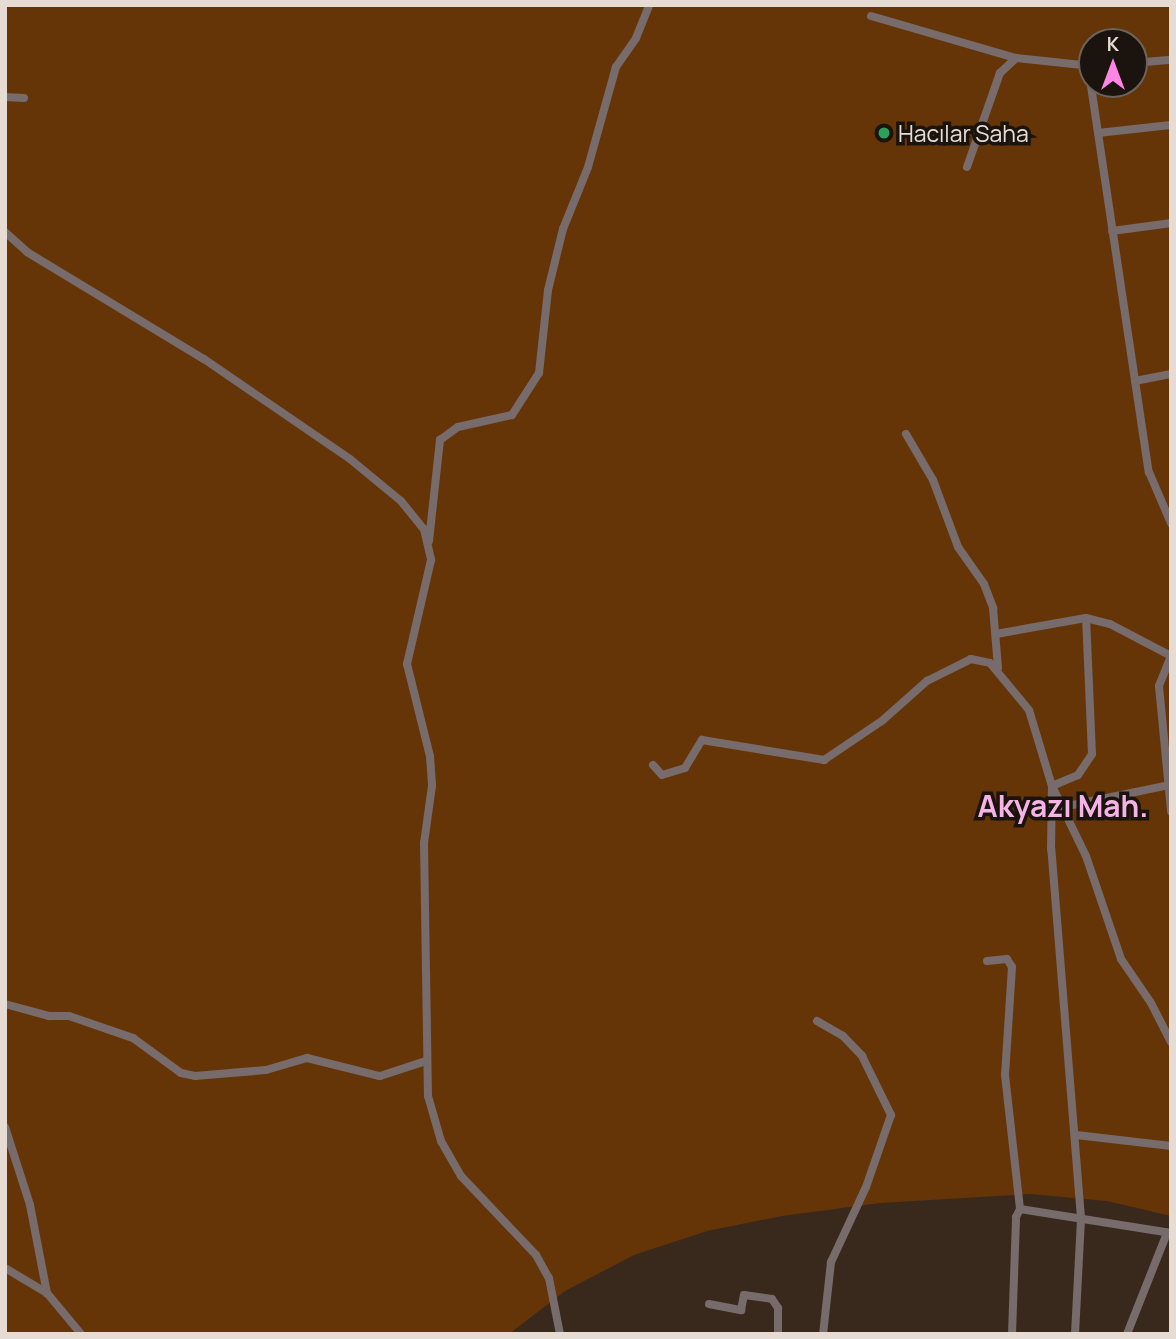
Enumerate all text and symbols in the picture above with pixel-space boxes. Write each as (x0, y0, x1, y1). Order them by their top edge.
north arrow (1078, 28, 1148, 98)
text: K (1107, 31, 1119, 57)
place label: Hacılar Saha (898, 119, 1029, 147)
marker: Hacılar Saha (876, 125, 892, 141)
district label: Akyazı Mah. (978, 788, 1148, 824)

